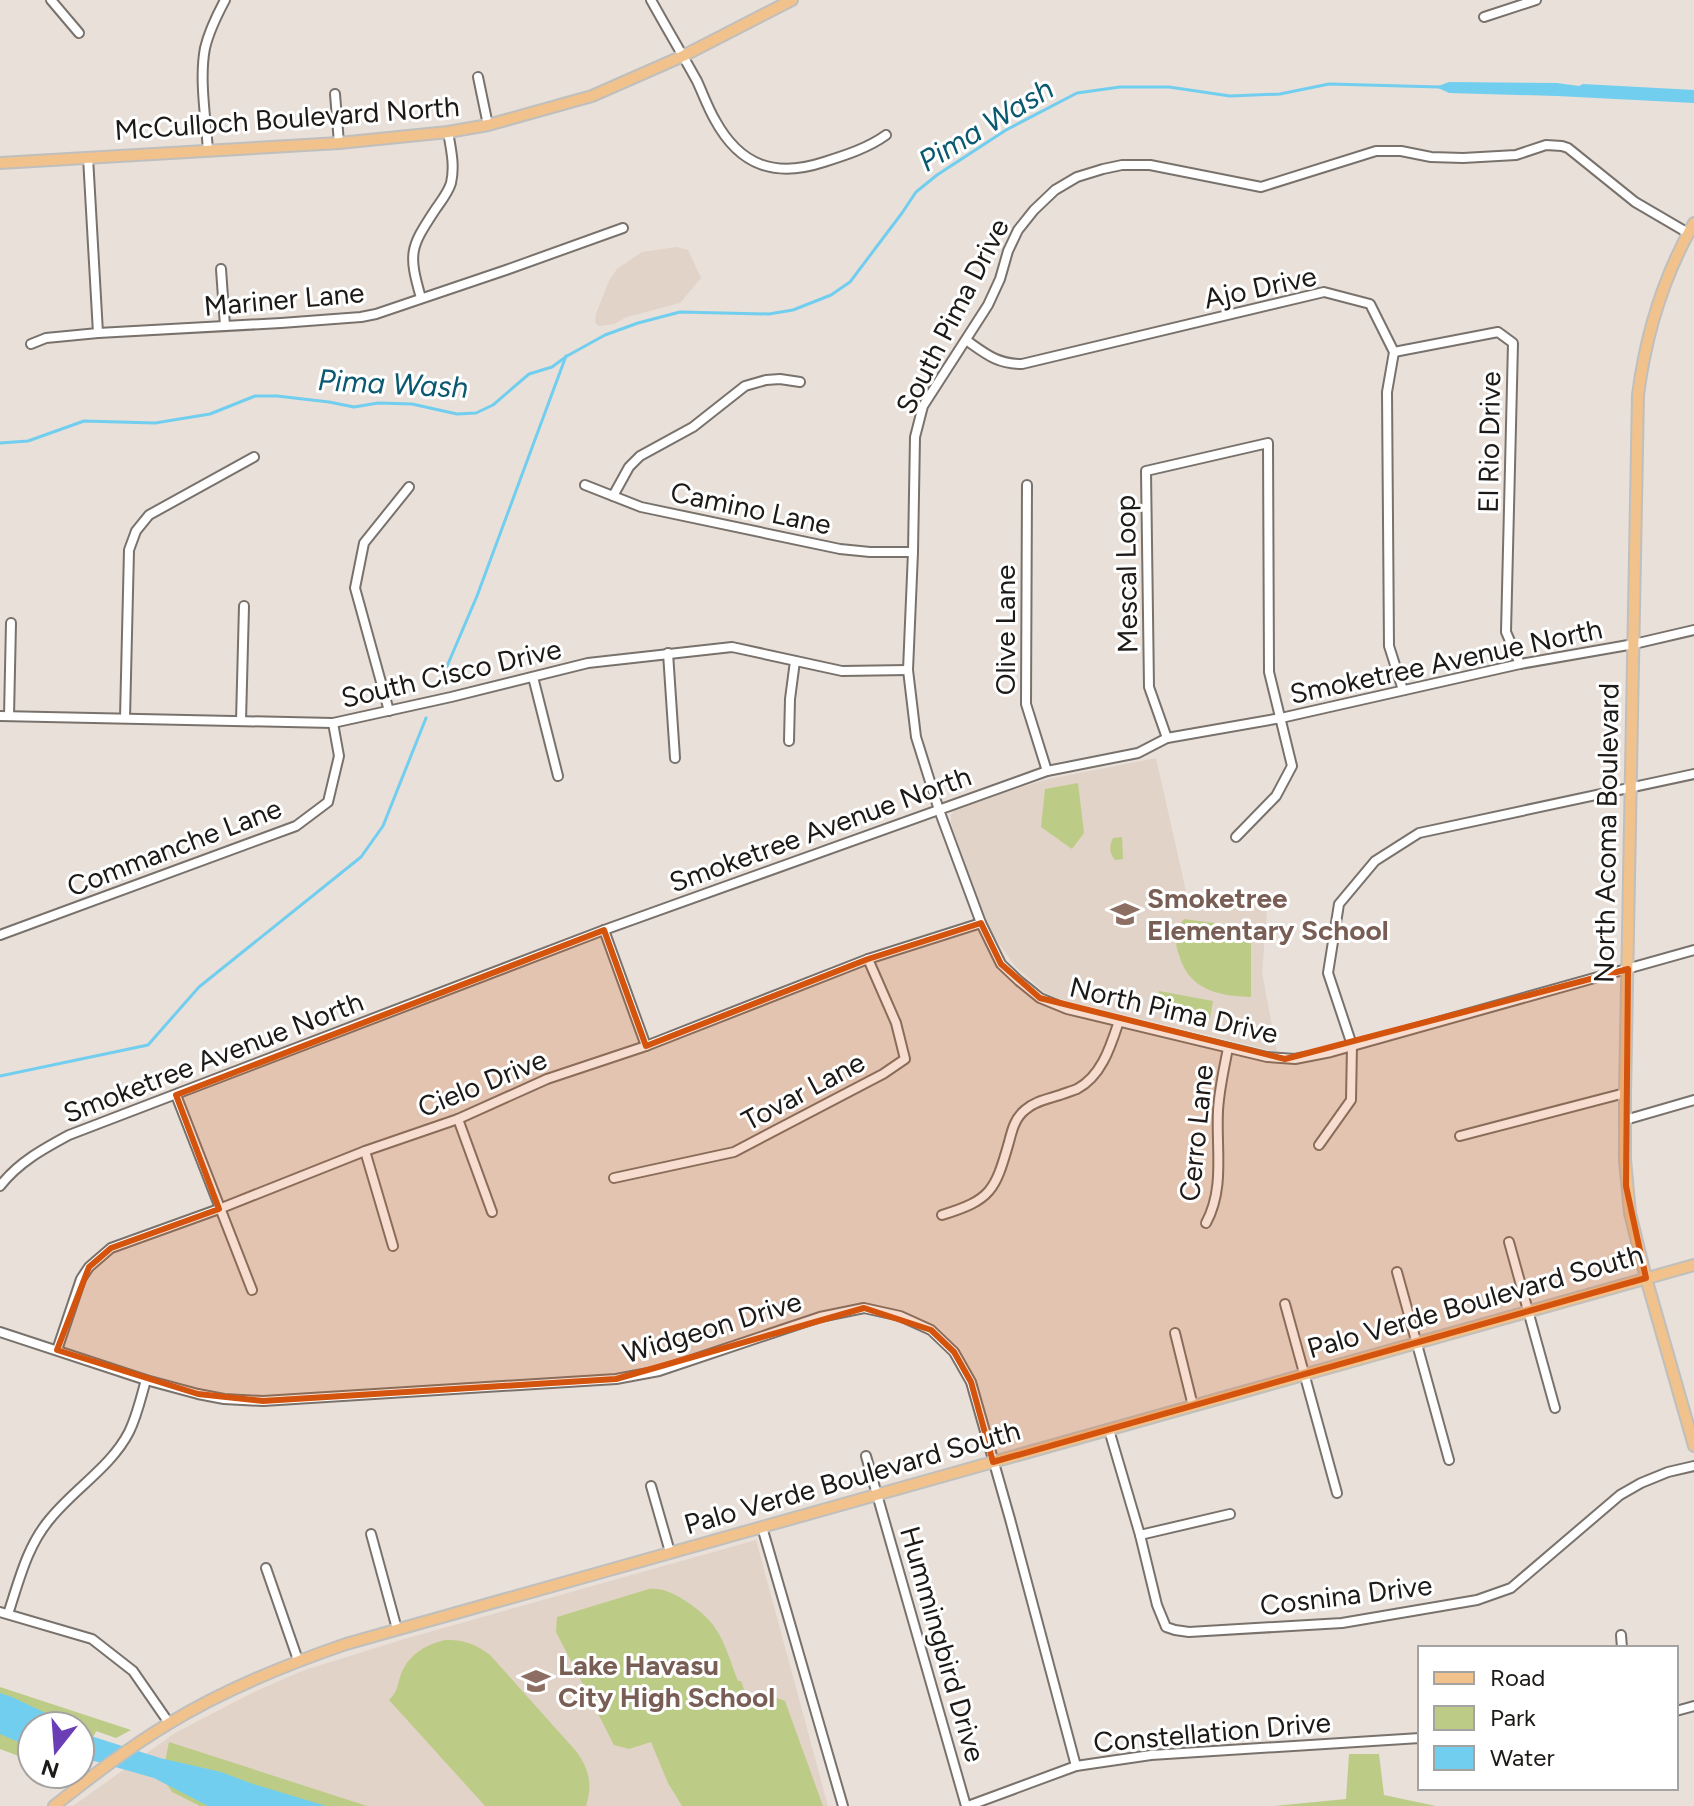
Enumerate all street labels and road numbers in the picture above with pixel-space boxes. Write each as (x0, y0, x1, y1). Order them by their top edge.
street label: McCulloch Boulevard North (113, 89, 461, 147)
street label: South Pima Drive (888, 213, 1016, 419)
street label: Ajo Drive (1201, 258, 1319, 316)
street label: Mariner Lane (202, 275, 366, 323)
street label: El Rio Drive (1471, 371, 1507, 513)
street label: Camino Lane (668, 474, 834, 542)
street label: Mescal Loop (1108, 495, 1144, 653)
street label: Olive Lane (988, 565, 1022, 695)
street label: Smoketree Avenue North (1287, 611, 1605, 711)
street label: South Cisco Drive (338, 631, 564, 715)
street label: North Acoma Boulevard (1586, 683, 1626, 983)
street label: Smoketree Avenue North (665, 759, 975, 899)
street label: Commanche Lane (62, 791, 286, 903)
street label: North Pima Drive (1066, 969, 1282, 1051)
street label: Smoketree Avenue North (58, 984, 368, 1130)
street label: Cielo Drive (413, 1042, 551, 1124)
street label: Tovar Lane (736, 1044, 870, 1138)
street label: Cerro Lane (1172, 1063, 1220, 1203)
street label: Palo Verde Boulevard South (1303, 1237, 1647, 1365)
street label: Widgeon Drive (619, 1284, 805, 1370)
street label: Palo Verde Boulevard South (680, 1413, 1024, 1541)
street label: Hummingbird Drive (893, 1522, 993, 1766)
street label: Cosnina Drive (1258, 1568, 1434, 1622)
street label: Constellation Drive (1092, 1705, 1332, 1759)

